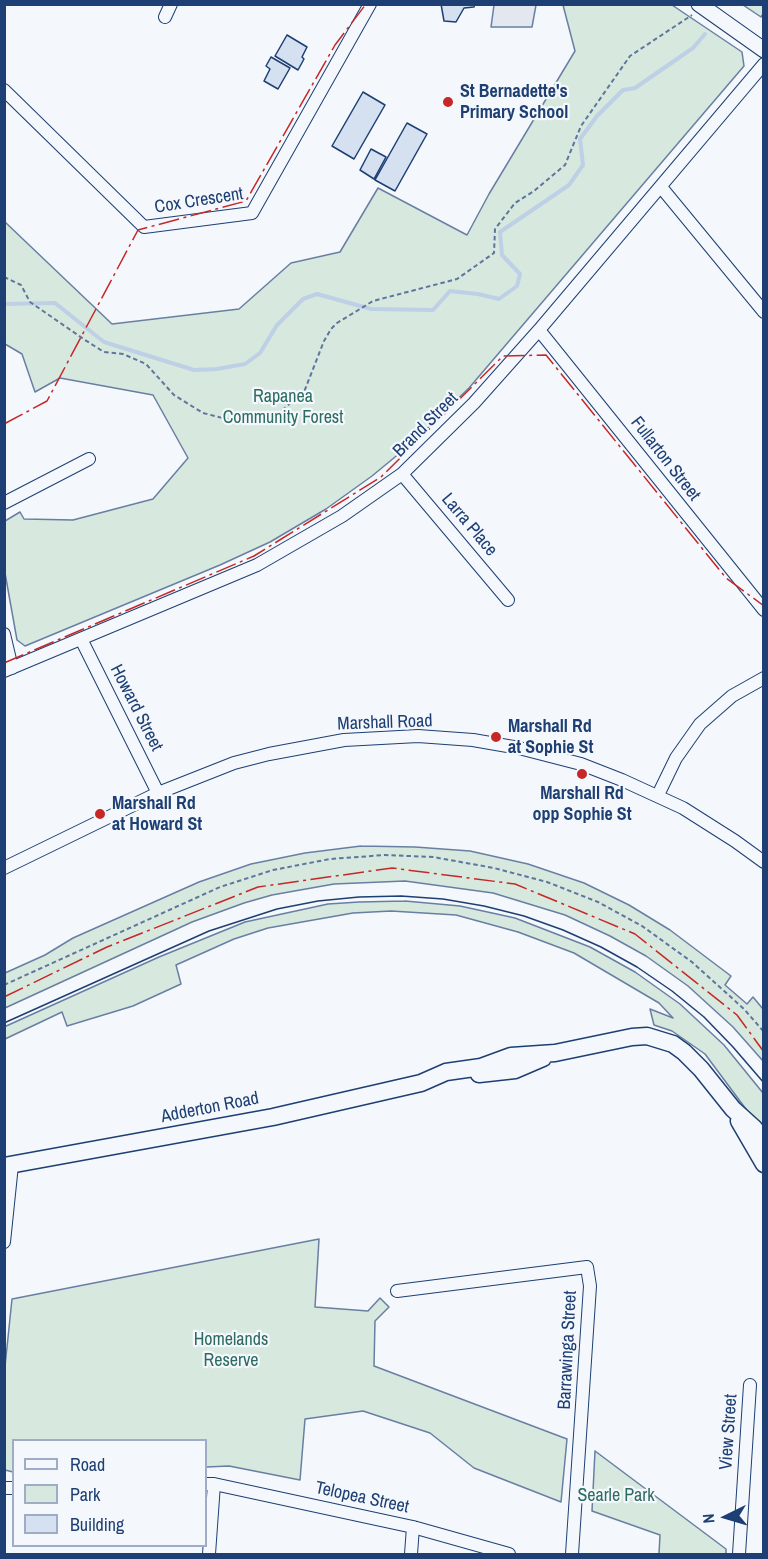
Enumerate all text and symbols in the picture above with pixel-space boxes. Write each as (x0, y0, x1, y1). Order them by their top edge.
place label: St Bernadette's Primary School (460, 81, 568, 124)
marker: St Bernadette's Primary School (441, 95, 455, 109)
street label: Cox Crescent (153, 183, 245, 219)
park label: Rapanea Community Forest (223, 386, 343, 428)
street label: Brand Street (389, 388, 463, 462)
street label: Fullarton Street (625, 413, 705, 505)
street label: Larra Place (436, 489, 502, 561)
street label: Howard Street (105, 661, 167, 755)
street label: Marshall Road (337, 711, 433, 735)
place label: Marshall Rd at Sophie St (508, 716, 593, 758)
marker: Marshall Rd at Sophie St (489, 730, 503, 744)
marker: Marshall Rd opp Sophie St (575, 767, 589, 781)
place label: Marshall Rd opp Sophie St (532, 783, 632, 826)
place label: Marshall Rd at Howard St (112, 793, 202, 836)
marker: Marshall Rd at Howard St (93, 807, 107, 821)
street label: Adderton Road (159, 1088, 261, 1128)
street label: Barrawinga Street (554, 1290, 582, 1410)
park label: Homelands Reserve (194, 1329, 268, 1372)
street label: View Street (716, 1393, 742, 1471)
legend (12, 1439, 207, 1547)
text: Road (70, 1452, 105, 1477)
street label: Telopea Street (313, 1478, 411, 1518)
text: Park (70, 1482, 100, 1507)
park label: Searle Park (577, 1485, 655, 1507)
north arrow (696, 1487, 756, 1547)
text: Building (70, 1512, 124, 1537)
text: N (697, 1513, 719, 1524)

